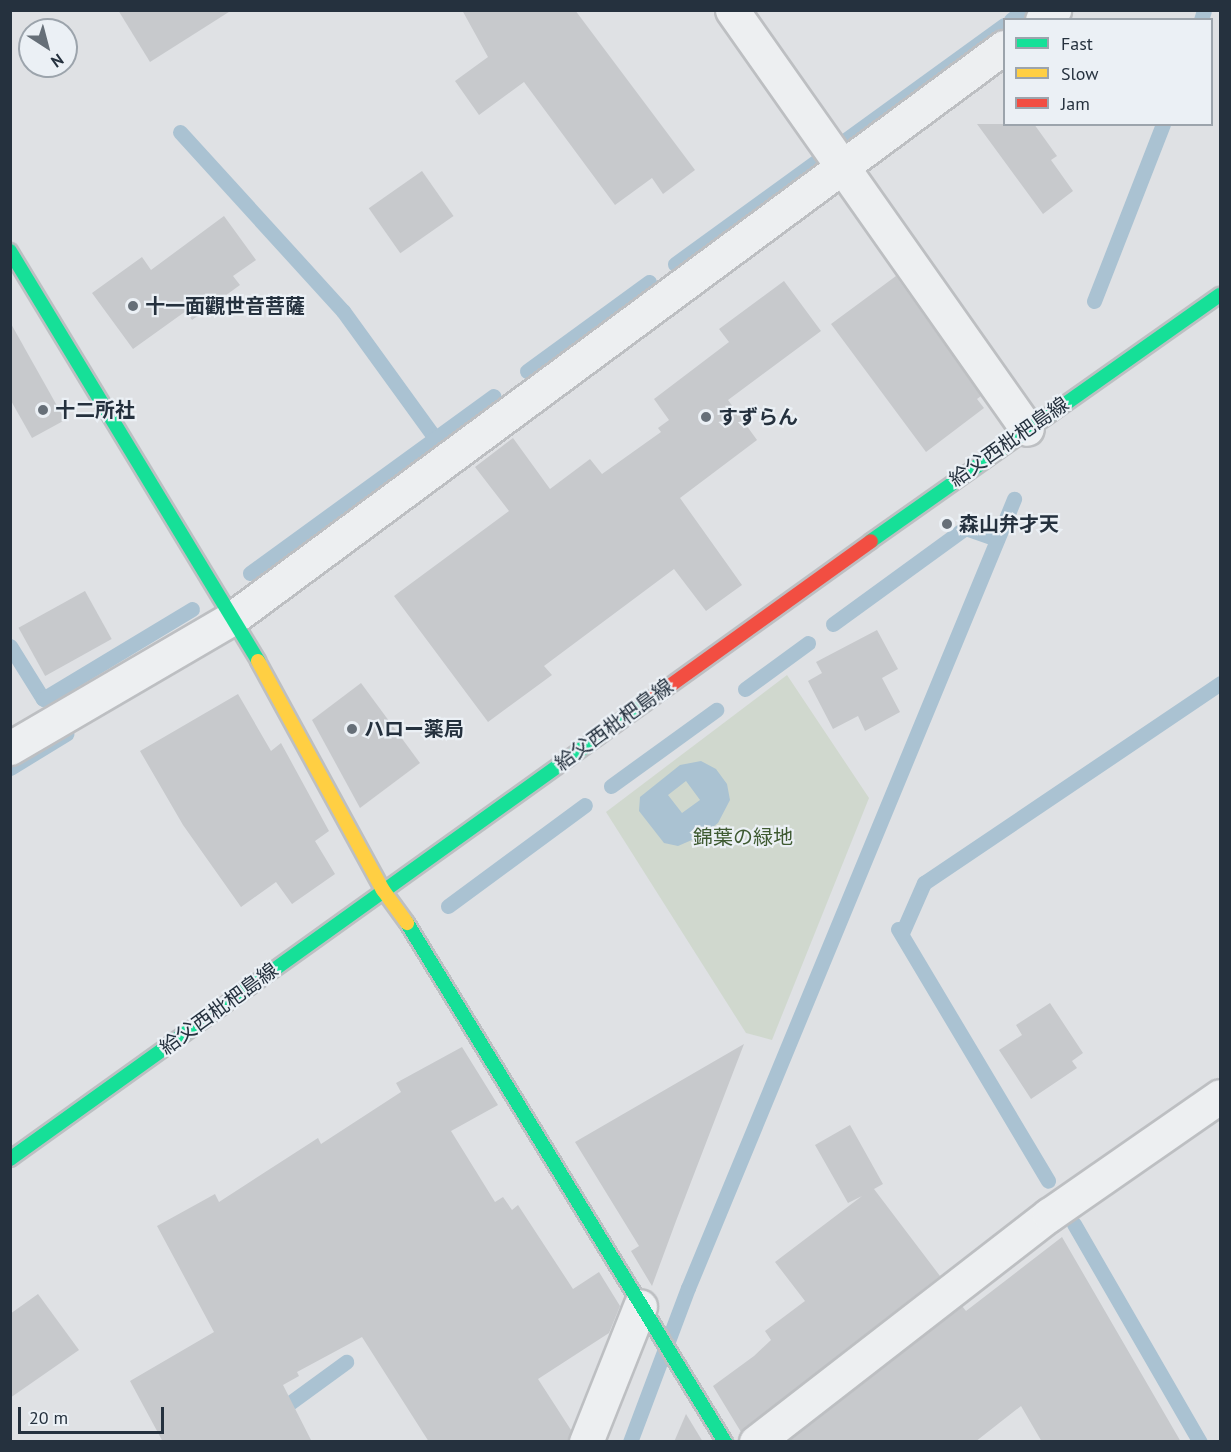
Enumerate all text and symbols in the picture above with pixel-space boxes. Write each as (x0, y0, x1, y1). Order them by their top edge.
north arrow (18, 18, 78, 78)
legend (1003, 18, 1213, 126)
text: Fast (1061, 32, 1093, 55)
text: N (47, 50, 68, 72)
text: Slow (1061, 62, 1099, 85)
text: Jam (1061, 92, 1090, 115)
place label: 十一面觀世音菩薩 (145, 294, 305, 318)
marker: 十一面觀世音菩薩 (126, 299, 140, 313)
street label: 給父西枇杷島線 (945, 392, 1073, 492)
place label: 十二所社 (55, 398, 135, 422)
marker: 十二所社 (36, 403, 50, 417)
place label: すずらん (718, 405, 798, 429)
marker: すずらん (699, 410, 713, 424)
place label: 森山弁才天 (959, 512, 1059, 536)
marker: 森山弁才天 (940, 517, 954, 531)
street label: 給父西枇杷島線 (550, 674, 678, 776)
place label: ハロー薬局 (364, 717, 464, 741)
marker: ハロー薬局 (345, 722, 359, 736)
park label: 錦葉の緑地 (693, 825, 793, 849)
street label: 給父西枇杷島線 (155, 958, 283, 1060)
scale bar (21, 1395, 166, 1433)
text: 20 m (29, 1406, 68, 1429)

